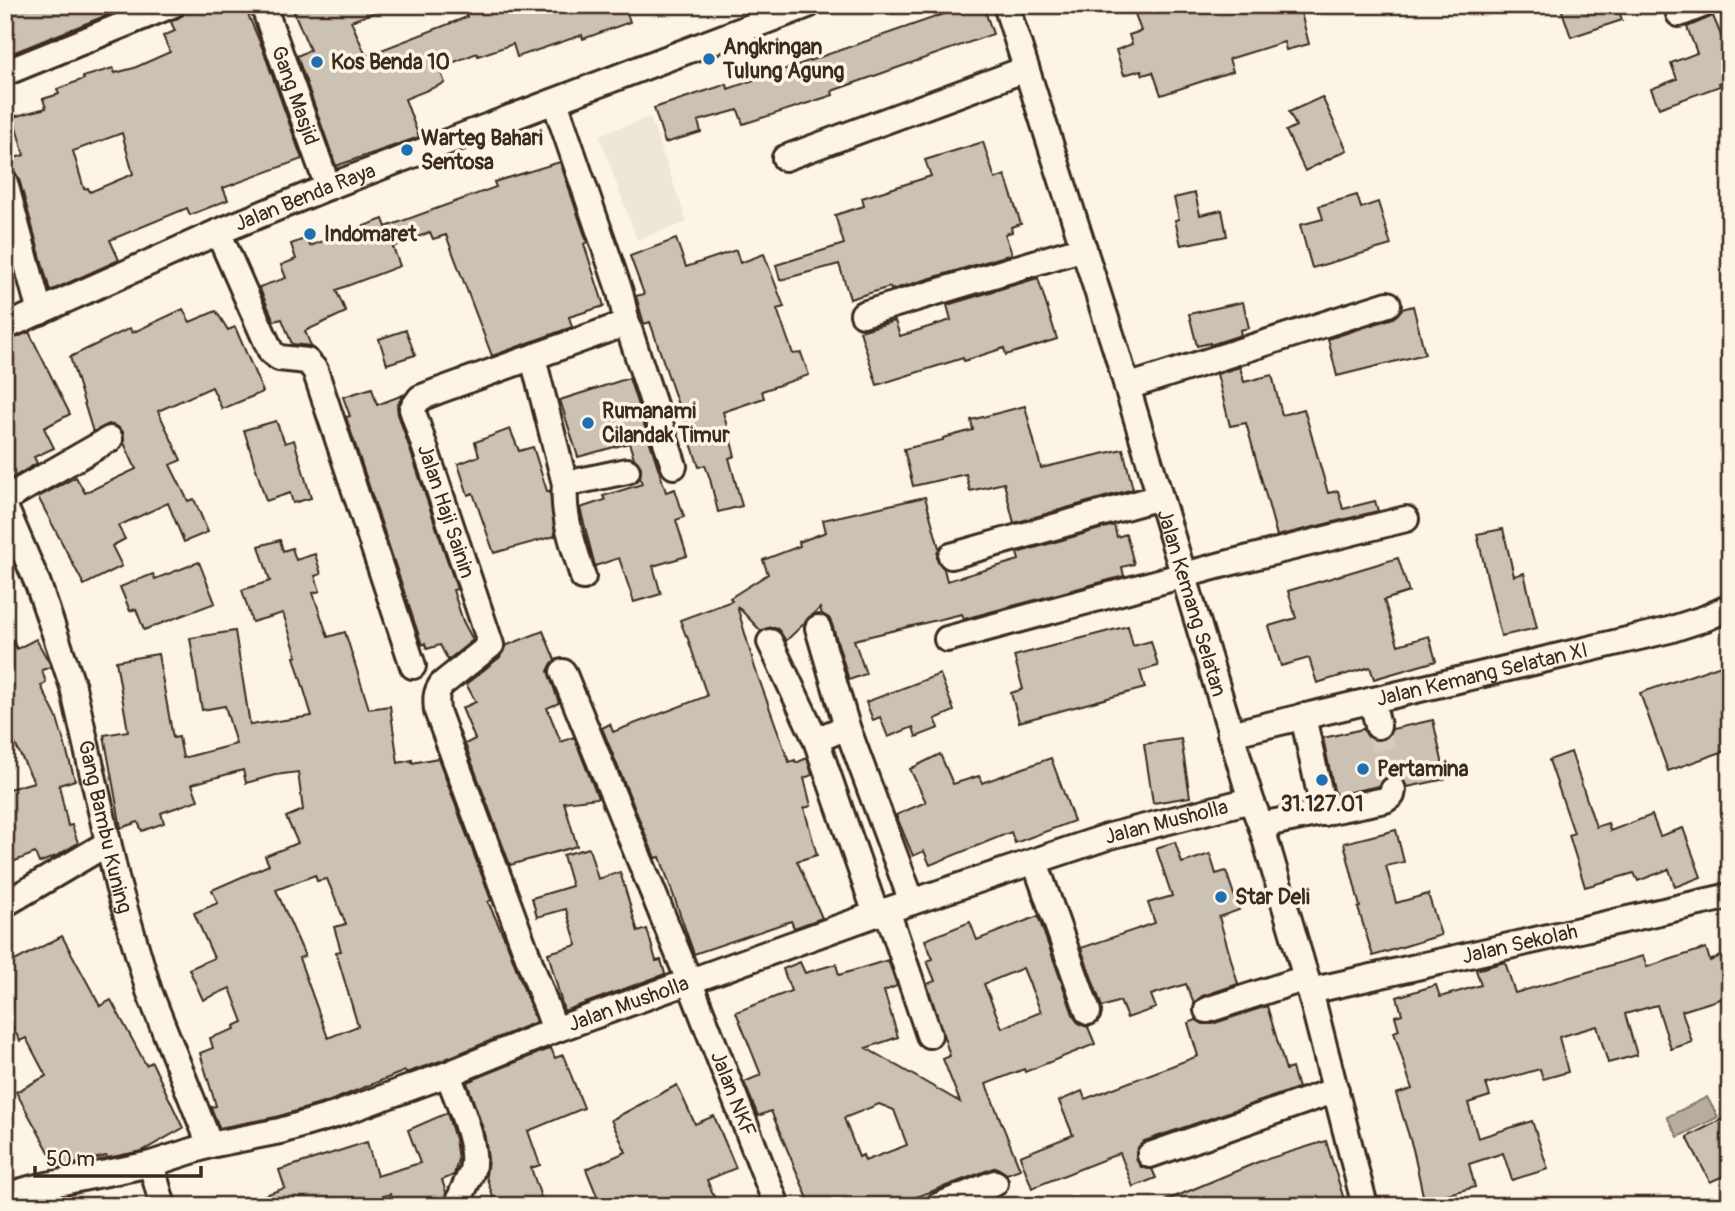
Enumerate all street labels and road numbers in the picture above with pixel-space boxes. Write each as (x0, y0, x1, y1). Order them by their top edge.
street label: Gang Masjid (265, 42, 325, 149)
street label: Jalan Benda Raya (231, 157, 379, 237)
street label: Jalan Haji Sainin (411, 441, 481, 581)
street label: Jalan Kemang Selatan (1151, 506, 1233, 700)
street label: Jalan Kemang Selatan XI (1373, 636, 1591, 712)
street label: Gang Bambu Kuning (72, 738, 139, 917)
street label: Jalan Musholla (1101, 793, 1231, 850)
street label: Jalan Sekolah (1459, 917, 1580, 970)
street label: Jalan Musholla (564, 969, 692, 1038)
street label: Jalan NKF (704, 1047, 762, 1141)

